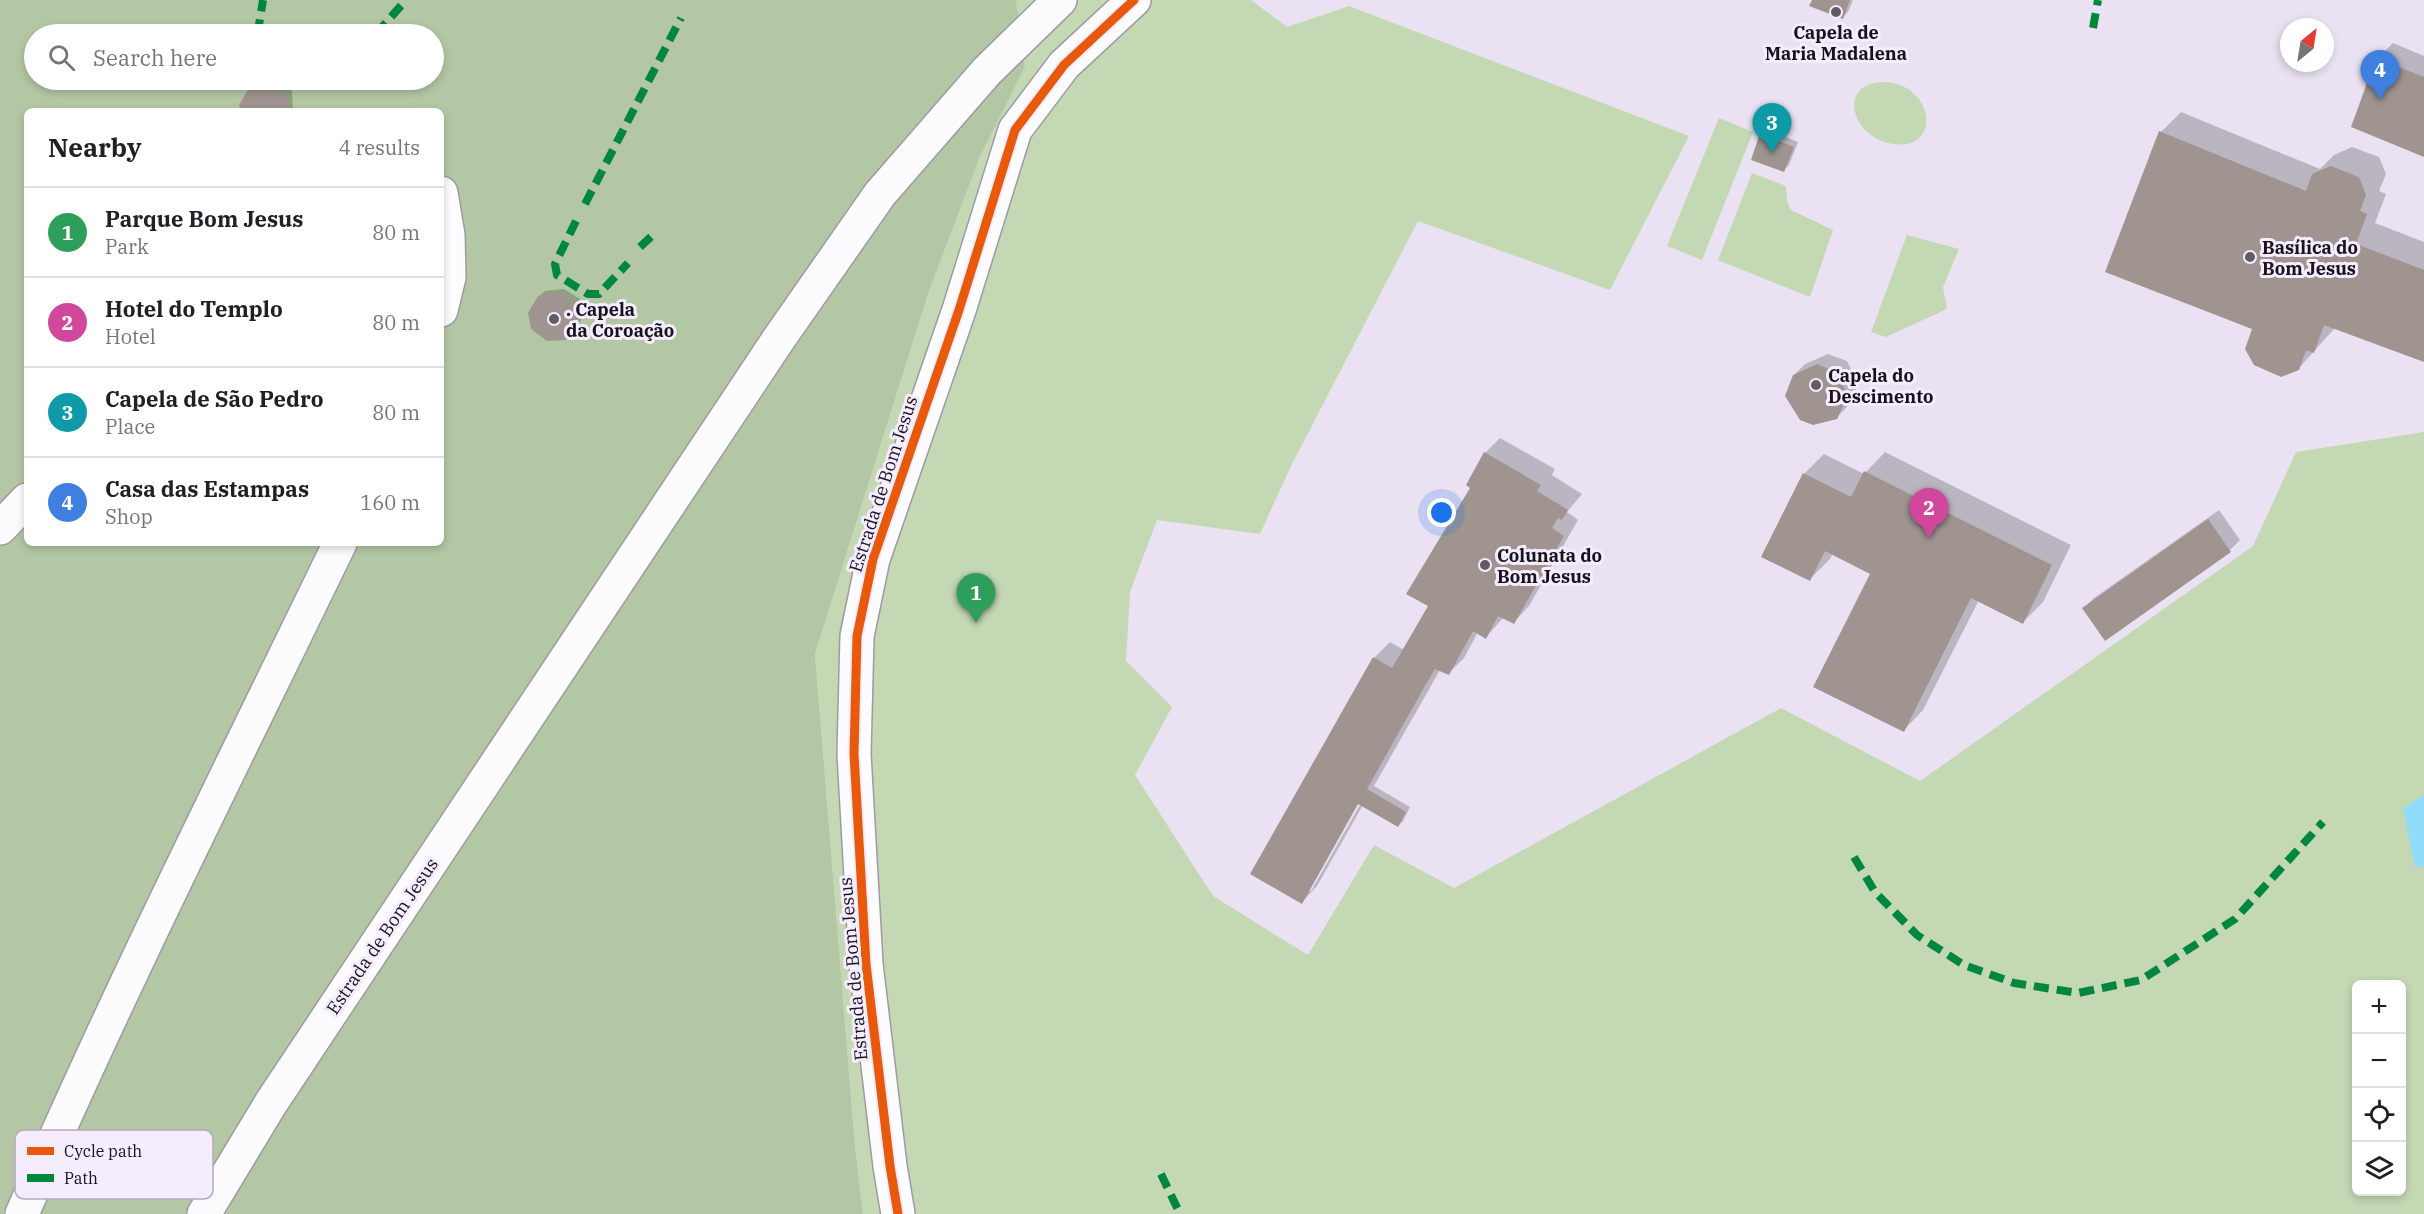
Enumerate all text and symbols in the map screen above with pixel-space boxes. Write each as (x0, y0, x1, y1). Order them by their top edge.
marker: Capela de Maria Madalena (1829, 5, 1843, 19)
north arrow (2280, 18, 2334, 72)
place label: Capela de Maria Madalena (1765, 21, 1907, 65)
search box (24, 24, 444, 90)
icon: search (45, 41, 78, 74)
text: Search here (93, 43, 217, 72)
pin: 4 (2360, 51, 2400, 100)
pin: 3 (1752, 104, 1792, 153)
text: Nearby (48, 130, 142, 164)
text: 4 results (339, 134, 420, 161)
text: Parque Bom Jesus (105, 204, 304, 233)
text: 1 (62, 219, 74, 246)
text: 80 m (372, 219, 420, 246)
text: Park (105, 233, 149, 260)
place label: Basílica do Bom Jesus (2262, 236, 2358, 280)
marker: Basílica do Bom Jesus (2243, 250, 2257, 264)
text: Hotel do Templo (105, 294, 283, 323)
place label: . Capela da Coroação (566, 298, 674, 342)
text: 2 (62, 309, 74, 336)
text: 80 m (372, 309, 420, 336)
marker: . Capela da Coroação (547, 312, 561, 326)
text: Hotel (105, 323, 156, 350)
place label: Capela do Descimento (1828, 364, 1933, 408)
marker: Capela do Descimento (1809, 378, 1823, 392)
text: Capela de São Pedro (105, 384, 324, 413)
street label: Estrada de Bom Jesus (844, 393, 922, 575)
text: 3 (62, 399, 74, 426)
text: 80 m (372, 399, 420, 426)
text: Place (105, 413, 155, 440)
text: Casa das Estampas (105, 474, 309, 503)
pin: 2 (1910, 488, 1948, 538)
text: 4 (62, 489, 74, 516)
text: 160 m (360, 489, 420, 516)
your location (1427, 498, 1456, 527)
text: Shop (105, 503, 153, 530)
place label: Colunata do Bom Jesus (1497, 544, 1602, 588)
marker: Colunata do Bom Jesus (1478, 558, 1492, 572)
pin: 1 (956, 574, 996, 623)
street label: Estrada de Bom Jesus (321, 853, 443, 1019)
street label: Estrada de Bom Jesus (834, 876, 872, 1062)
map controls (2352, 980, 2406, 1196)
button: + (2352, 980, 2406, 1034)
button: − (2352, 1034, 2406, 1088)
button: locate (2352, 1088, 2406, 1142)
legend (15, 1130, 213, 1199)
text: Cycle path (64, 1141, 142, 1161)
button: layers (2352, 1142, 2406, 1196)
text: Path (64, 1168, 98, 1188)

